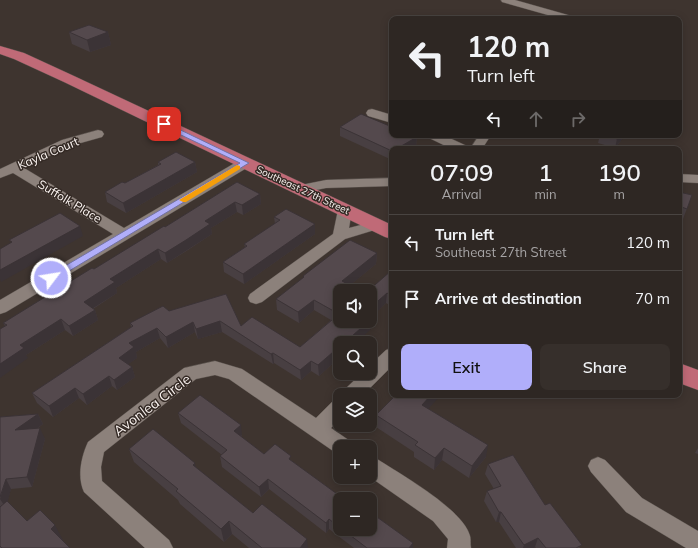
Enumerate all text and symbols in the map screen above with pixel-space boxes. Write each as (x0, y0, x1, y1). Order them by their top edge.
text: 120 m (467, 29, 550, 64)
icon: left (401, 32, 453, 84)
text: Turn left (467, 64, 535, 87)
pin (147, 107, 181, 141)
icon: left (483, 108, 505, 130)
icon: ahead (525, 108, 547, 130)
icon: right (567, 108, 589, 130)
icon: arrive (153, 113, 175, 135)
street label: Kayla Court (15, 133, 81, 173)
text: 07:09 (430, 157, 493, 187)
text: 1 (538, 157, 553, 187)
text: 190 (598, 157, 641, 187)
street label: Southeast 27th Street (254, 163, 352, 217)
street label: Suffolk Place (36, 176, 104, 226)
text: Arrival (442, 186, 482, 202)
text: min (534, 186, 557, 202)
text: m (614, 186, 625, 202)
text: Turn left (435, 225, 494, 244)
icon: left (401, 232, 423, 254)
text: 120 m (626, 233, 670, 252)
text: Southeast 27th Street (435, 244, 567, 260)
position arrow (30, 257, 72, 299)
map controls (333, 284, 377, 536)
button: sound (333, 284, 377, 328)
icon: arrive (401, 288, 423, 310)
text: Arrive at destination (435, 289, 582, 308)
text: 70 m (635, 289, 670, 308)
button: search (333, 336, 377, 380)
button: Exit (401, 344, 532, 390)
button: Share (540, 344, 670, 390)
street label: Avonlea Circle (110, 370, 194, 440)
button: layers (333, 388, 377, 432)
button: + (333, 440, 377, 484)
button: − (333, 492, 377, 536)

